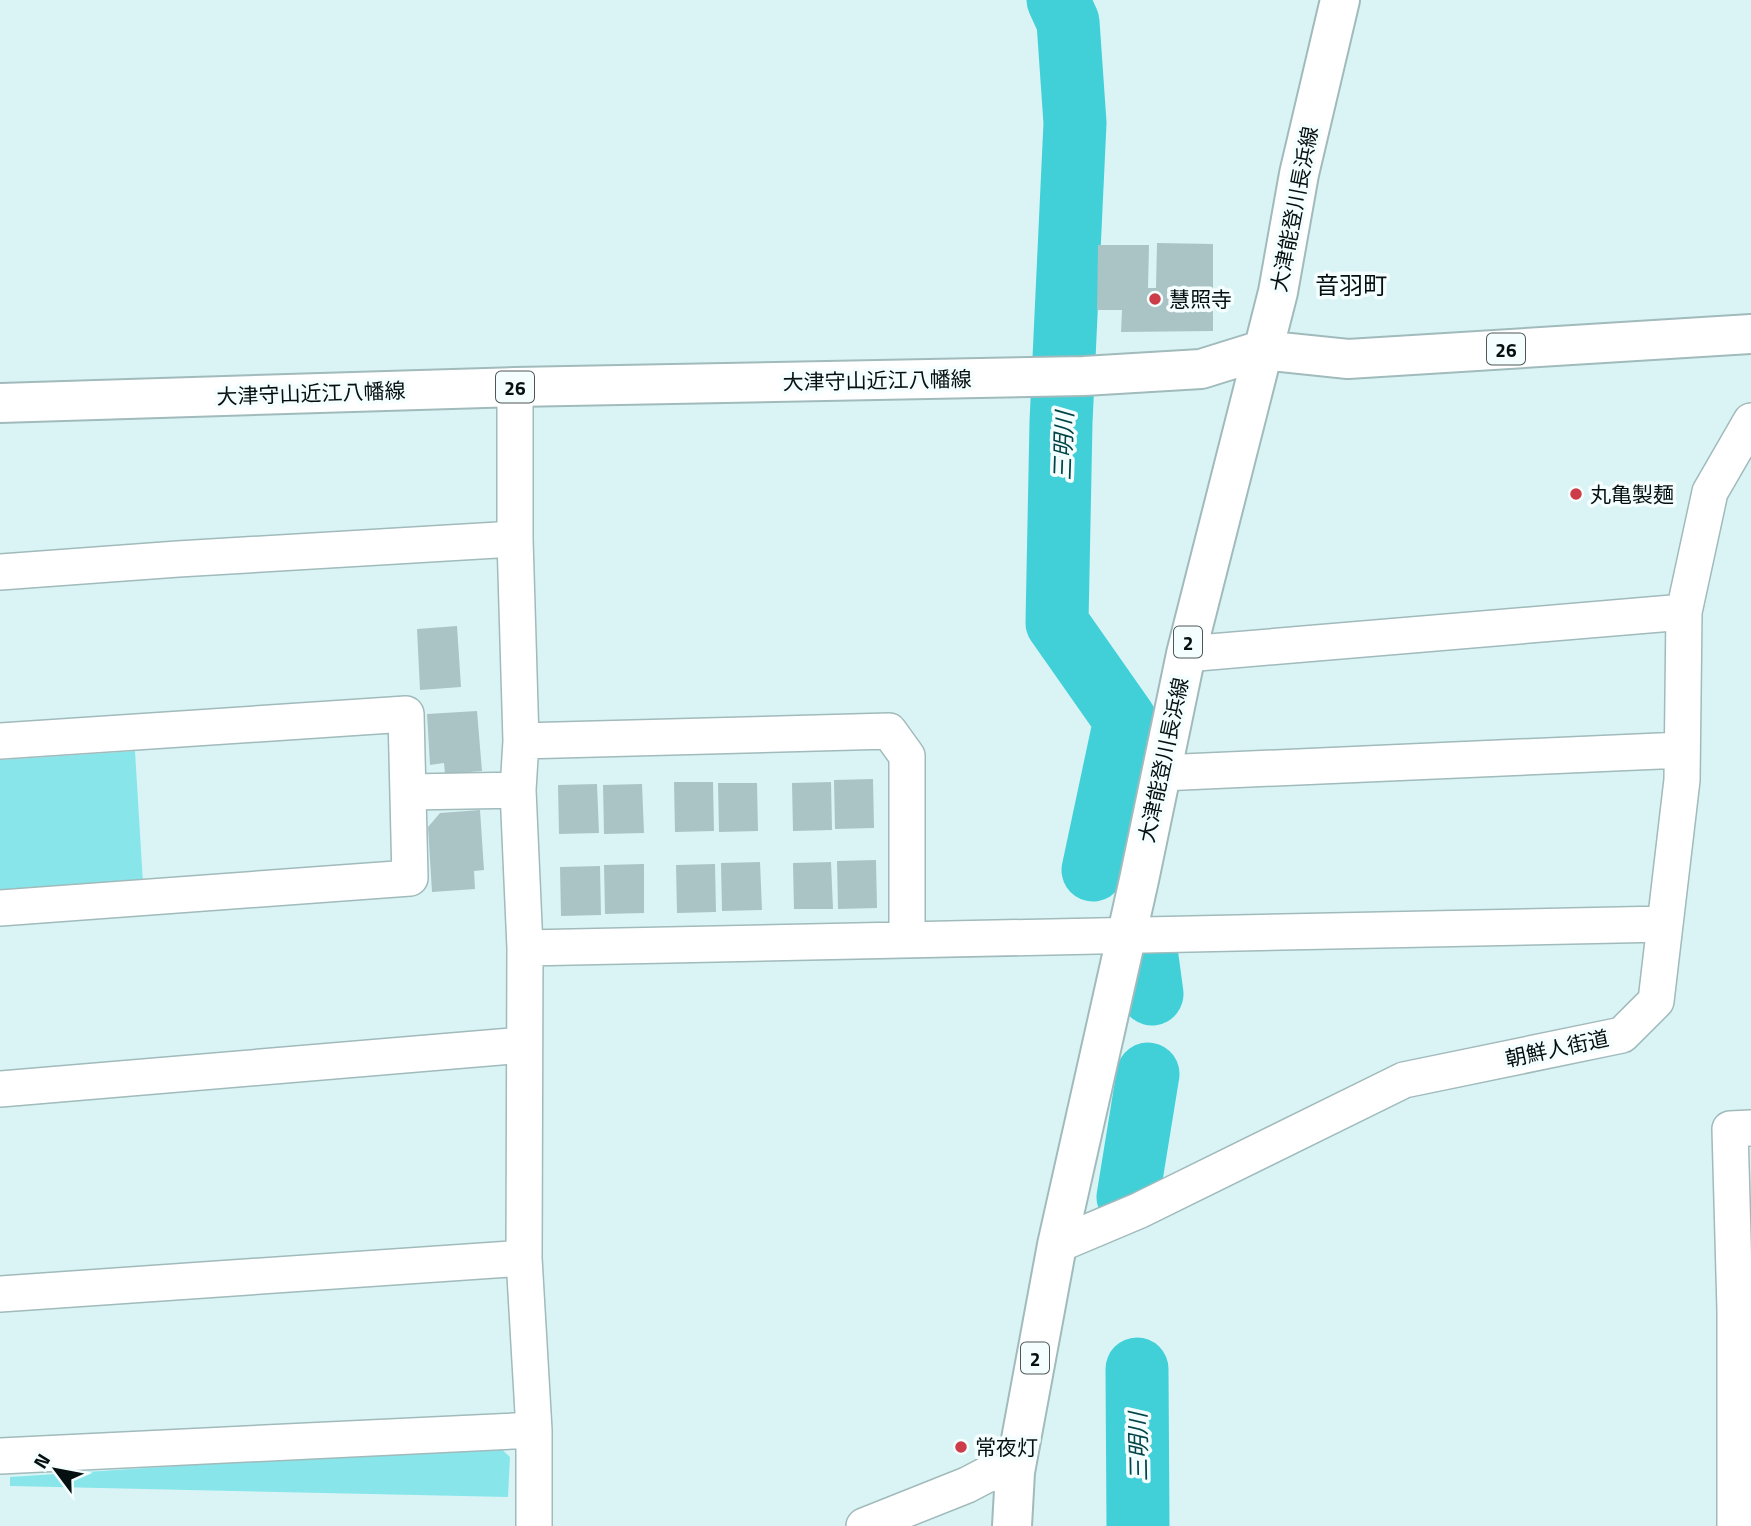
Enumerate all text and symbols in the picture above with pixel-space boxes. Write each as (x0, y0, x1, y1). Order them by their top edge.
street label: 大津能登川長浜線 (1262, 123, 1326, 295)
district label: 音羽町 (1315, 267, 1387, 303)
place label: 慧照寺 (1169, 283, 1232, 315)
marker: 慧照寺 (1147, 291, 1163, 307)
road number: 26 (1487, 334, 1525, 364)
street label: 大津守山近江八幡線 (782, 362, 972, 398)
road number: 26 (496, 372, 534, 402)
street label: 大津守山近江八幡線 (216, 374, 406, 412)
water label: 三明川 (1044, 408, 1082, 481)
place label: 丸亀製麺 (1590, 478, 1674, 510)
marker: 丸亀製麺 (1568, 486, 1584, 502)
road number: 2 (1174, 626, 1202, 657)
street label: 大津能登川長浜線 (1130, 675, 1196, 845)
street label: 朝鮮人街道 (1502, 1021, 1612, 1075)
road number: 2 (1021, 1342, 1049, 1374)
water label: 三明川 (1120, 1409, 1156, 1482)
place label: 常夜灯 (975, 1431, 1038, 1463)
north arrow (21, 1435, 91, 1505)
marker: 常夜灯 (953, 1439, 969, 1455)
text: N (25, 1447, 57, 1474)

